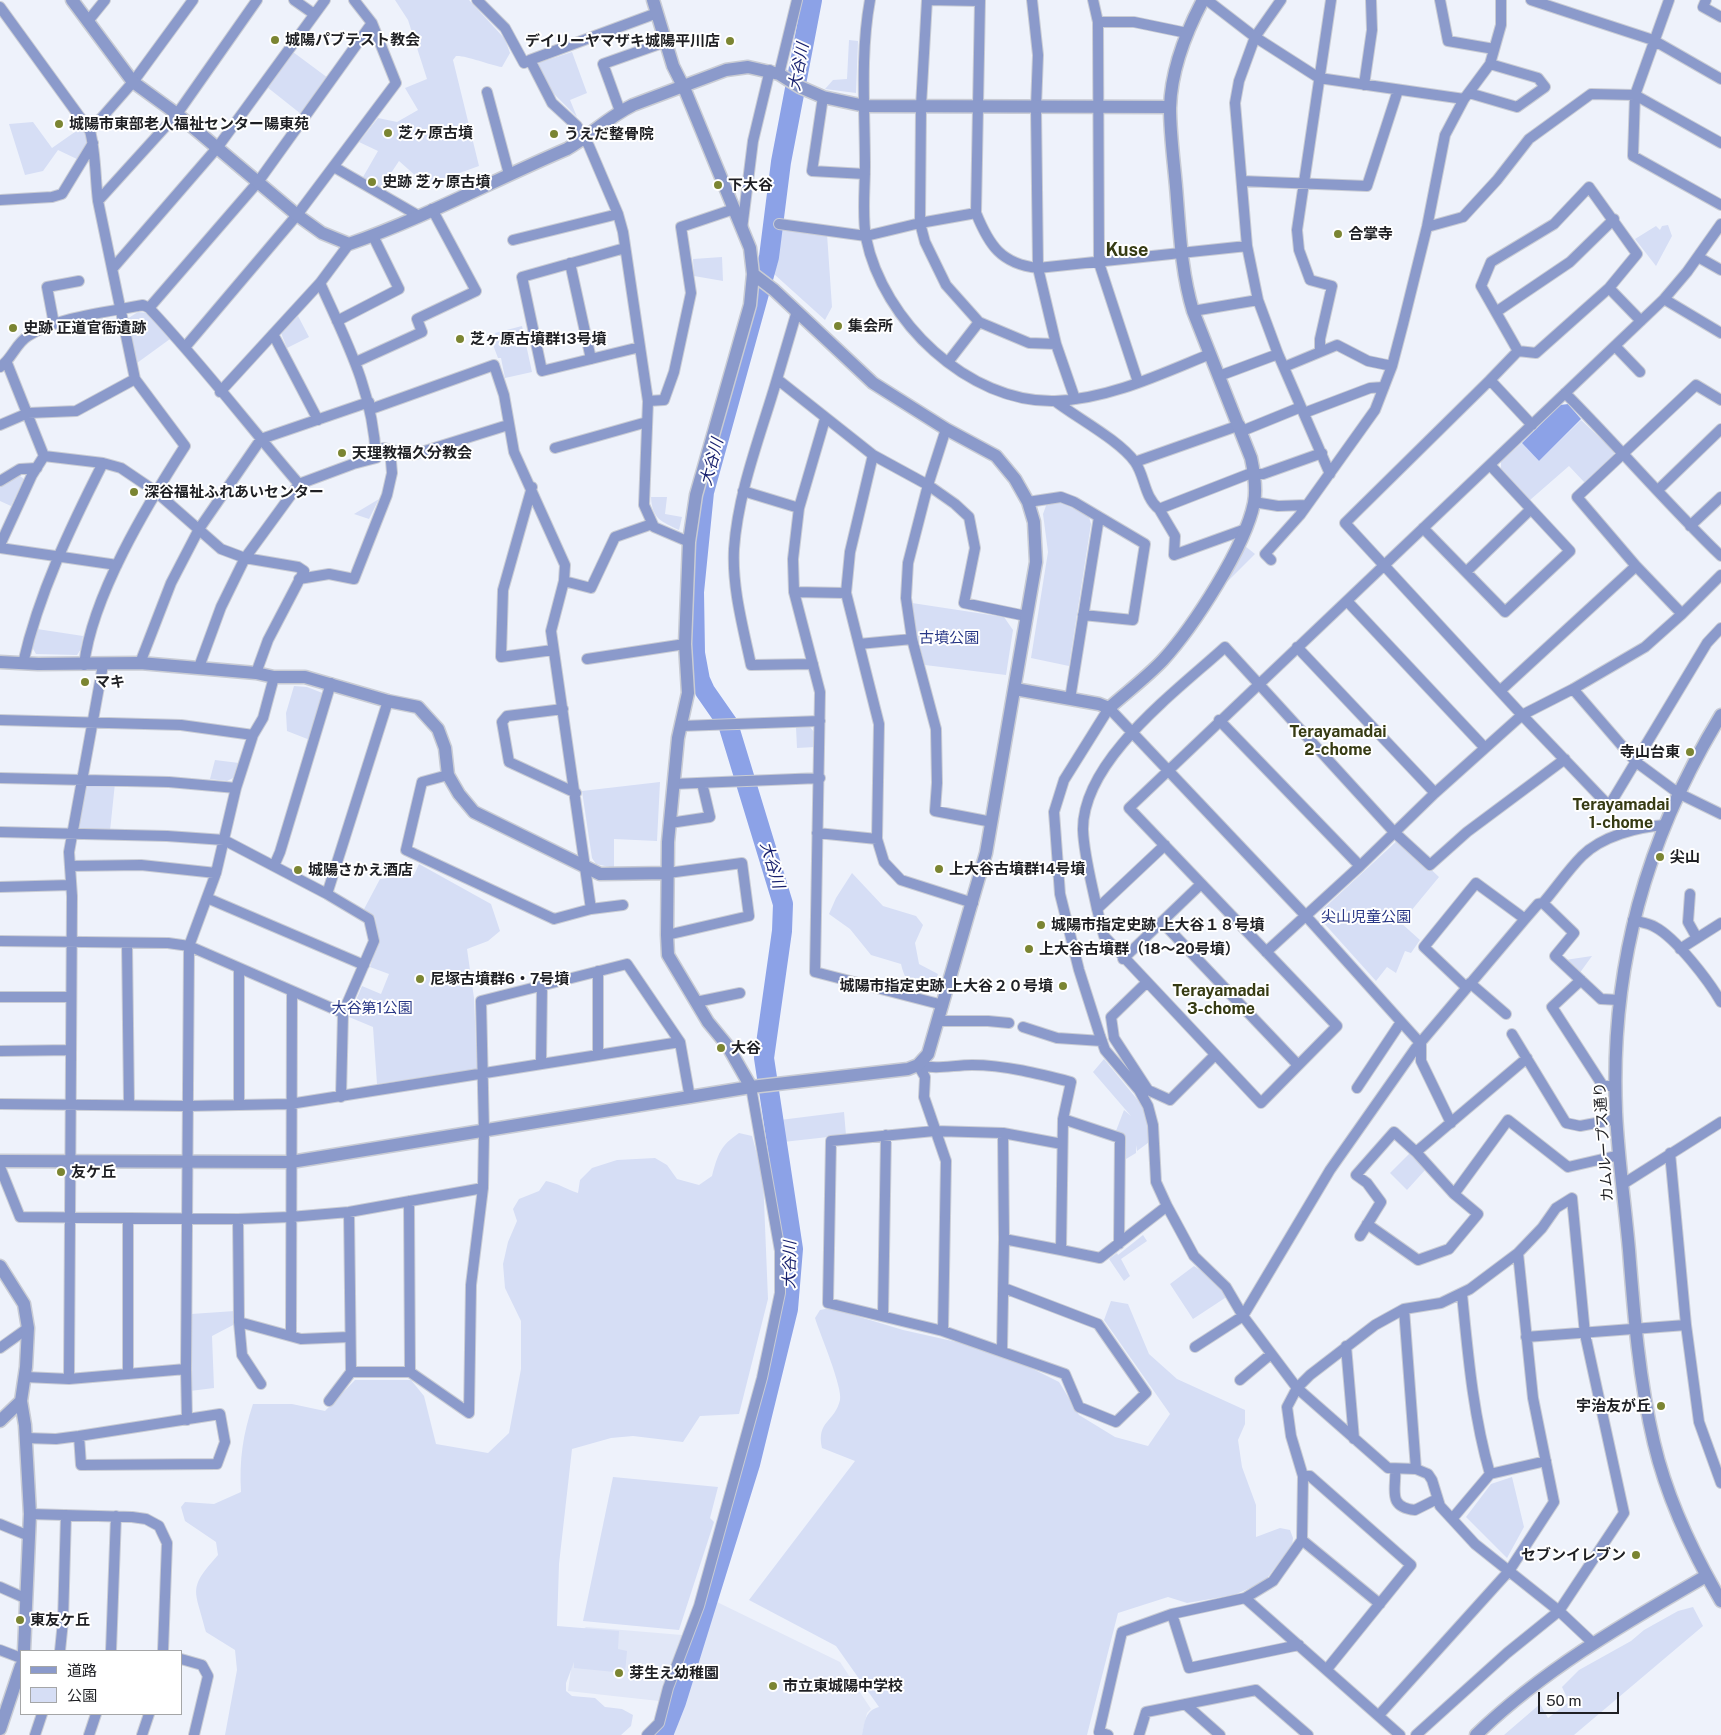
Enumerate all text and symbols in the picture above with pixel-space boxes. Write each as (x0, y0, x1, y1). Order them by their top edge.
place label: 城陽パブテスト教会 (285, 31, 420, 49)
place label: デイリーヤマザキ城陽平川店 (525, 32, 720, 50)
marker: 城陽パブテスト教会 (269, 34, 281, 46)
marker: デイリーヤマザキ城陽平川店 (724, 35, 736, 47)
water label: 大谷川 (785, 42, 813, 92)
place label: 城陽市東部老人福祉センター陽東苑 (69, 115, 309, 133)
marker: 城陽市東部老人福祉センター陽東苑 (53, 118, 65, 130)
place label: 芝ヶ原古墳 (398, 124, 473, 142)
place label: うえだ整骨院 (564, 125, 654, 143)
marker: 芝ヶ原古墳 (382, 127, 394, 139)
marker: うえだ整骨院 (548, 128, 560, 140)
place label: 史跡 芝ヶ原古墳 (382, 173, 490, 191)
marker: 史跡 芝ヶ原古墳 (366, 176, 378, 188)
place label: 下大谷 (728, 176, 773, 194)
marker: 下大谷 (712, 179, 724, 191)
place label: 合掌寺 (1348, 225, 1393, 243)
marker: 合掌寺 (1332, 228, 1344, 240)
district label: Kuse (1106, 239, 1148, 261)
place label: 集会所 (848, 317, 893, 335)
place label: 史跡 正道官衙遺跡 (23, 319, 146, 337)
marker: 集会所 (832, 320, 844, 332)
marker: 史跡 正道官衙遺跡 (7, 322, 19, 334)
place label: 芝ヶ原古墳群13号墳 (470, 330, 606, 348)
marker: 芝ヶ原古墳群13号墳 (454, 333, 466, 345)
water label: 大谷川 (697, 436, 727, 488)
place label: 天理教福久分教会 (352, 444, 472, 462)
marker: 天理教福久分教会 (336, 447, 348, 459)
place label: 深谷福祉ふれあいセンター (144, 483, 324, 501)
marker: 深谷福祉ふれあいセンター (128, 486, 140, 498)
park label: 古墳公園 (919, 629, 979, 647)
place label: マキ (95, 673, 125, 691)
marker: マキ (79, 676, 91, 688)
district label: Terayamadai 2-chome (1289, 722, 1387, 760)
place label: 寺山台東 (1620, 743, 1680, 761)
marker: 寺山台東 (1684, 746, 1696, 758)
district label: Terayamadai 1-chome (1572, 795, 1670, 833)
water label: 大谷川 (756, 839, 788, 891)
place label: 尖山 (1670, 848, 1700, 866)
marker: 尖山 (1654, 851, 1666, 863)
place label: 上大谷古墳群14号墳 (949, 860, 1085, 878)
place label: 城陽さかえ酒店 (308, 861, 413, 879)
marker: 上大谷古墳群14号墳 (933, 863, 945, 875)
marker: 城陽さかえ酒店 (292, 864, 304, 876)
park label: 尖山児童公園 (1321, 908, 1411, 926)
place label: 城陽市指定史跡 上大谷１８号墳 (1051, 916, 1264, 934)
marker: 城陽市指定史跡 上大谷１８号墳 (1035, 919, 1047, 931)
place label: 上大谷古墳群（18～20号墳） (1039, 940, 1240, 958)
marker: 上大谷古墳群（18～20号墳） (1023, 943, 1035, 955)
place label: 尼塚古墳群6・7号墳 (430, 970, 569, 988)
marker: 尼塚古墳群6・7号墳 (414, 973, 426, 985)
place label: 城陽市指定史跡 上大谷２０号墳 (840, 977, 1053, 995)
marker: 城陽市指定史跡 上大谷２０号墳 (1057, 980, 1069, 992)
district label: Terayamadai 3-chome (1172, 981, 1270, 1019)
park label: 大谷第1公園 (331, 999, 413, 1017)
place label: 大谷 (731, 1039, 761, 1057)
marker: 大谷 (715, 1042, 727, 1054)
street label: カムループス通り (1591, 1082, 1617, 1202)
place label: 友ケ丘 (71, 1163, 116, 1181)
marker: 友ケ丘 (55, 1166, 67, 1178)
water label: 大谷川 (780, 1241, 800, 1289)
place label: 宇治友が丘 (1576, 1397, 1651, 1415)
marker: 宇治友が丘 (1655, 1400, 1667, 1412)
place label: セブンイレブン (1521, 1546, 1626, 1564)
marker: セブンイレブン (1630, 1549, 1642, 1561)
place label: 東友ケ丘 (30, 1611, 90, 1629)
marker: 東友ケ丘 (14, 1614, 26, 1626)
legend (20, 1650, 182, 1715)
text: 道路 (67, 1662, 97, 1679)
place label: 芽生え幼稚園 (629, 1664, 719, 1682)
marker: 芽生え幼稚園 (613, 1667, 625, 1679)
place label: 市立東城陽中学校 (783, 1677, 903, 1695)
marker: 市立東城陽中学校 (767, 1680, 779, 1692)
scale bar (1541, 1682, 1622, 1714)
text: 公園 (67, 1687, 97, 1704)
text: 50 m (1546, 1692, 1581, 1709)

